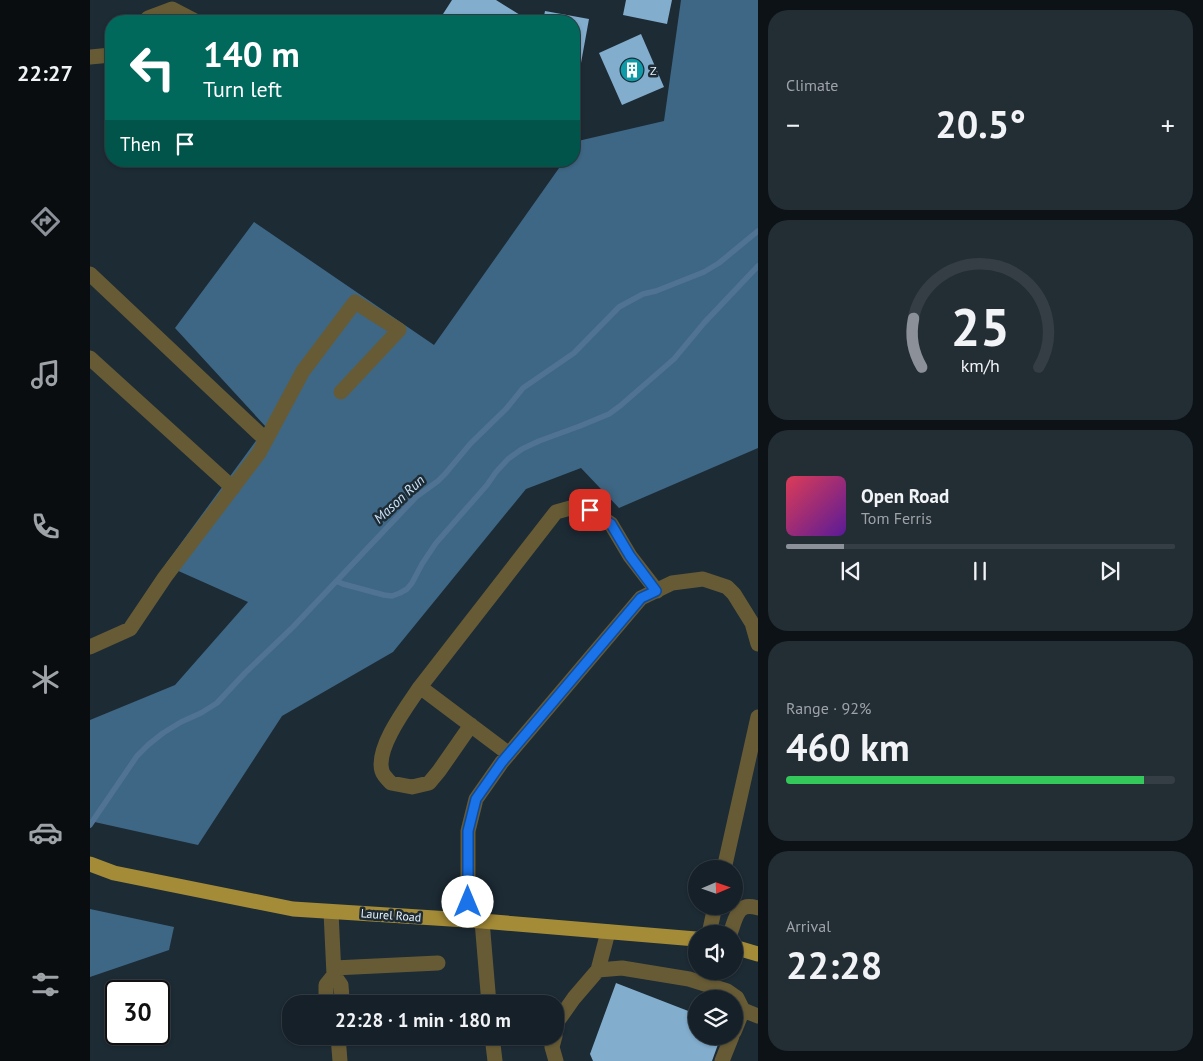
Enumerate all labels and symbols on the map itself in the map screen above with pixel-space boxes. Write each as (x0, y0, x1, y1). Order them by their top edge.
building icon: Z (619, 57, 645, 83)
place label: Z (650, 63, 657, 78)
water label: Mason Run (370, 471, 428, 527)
pin (569, 489, 611, 531)
north arrow (688, 860, 742, 915)
position arrow (441, 875, 493, 927)
street label: Laurel Road (360, 905, 422, 925)
speed limit sign: 30 (105, 980, 170, 1045)

